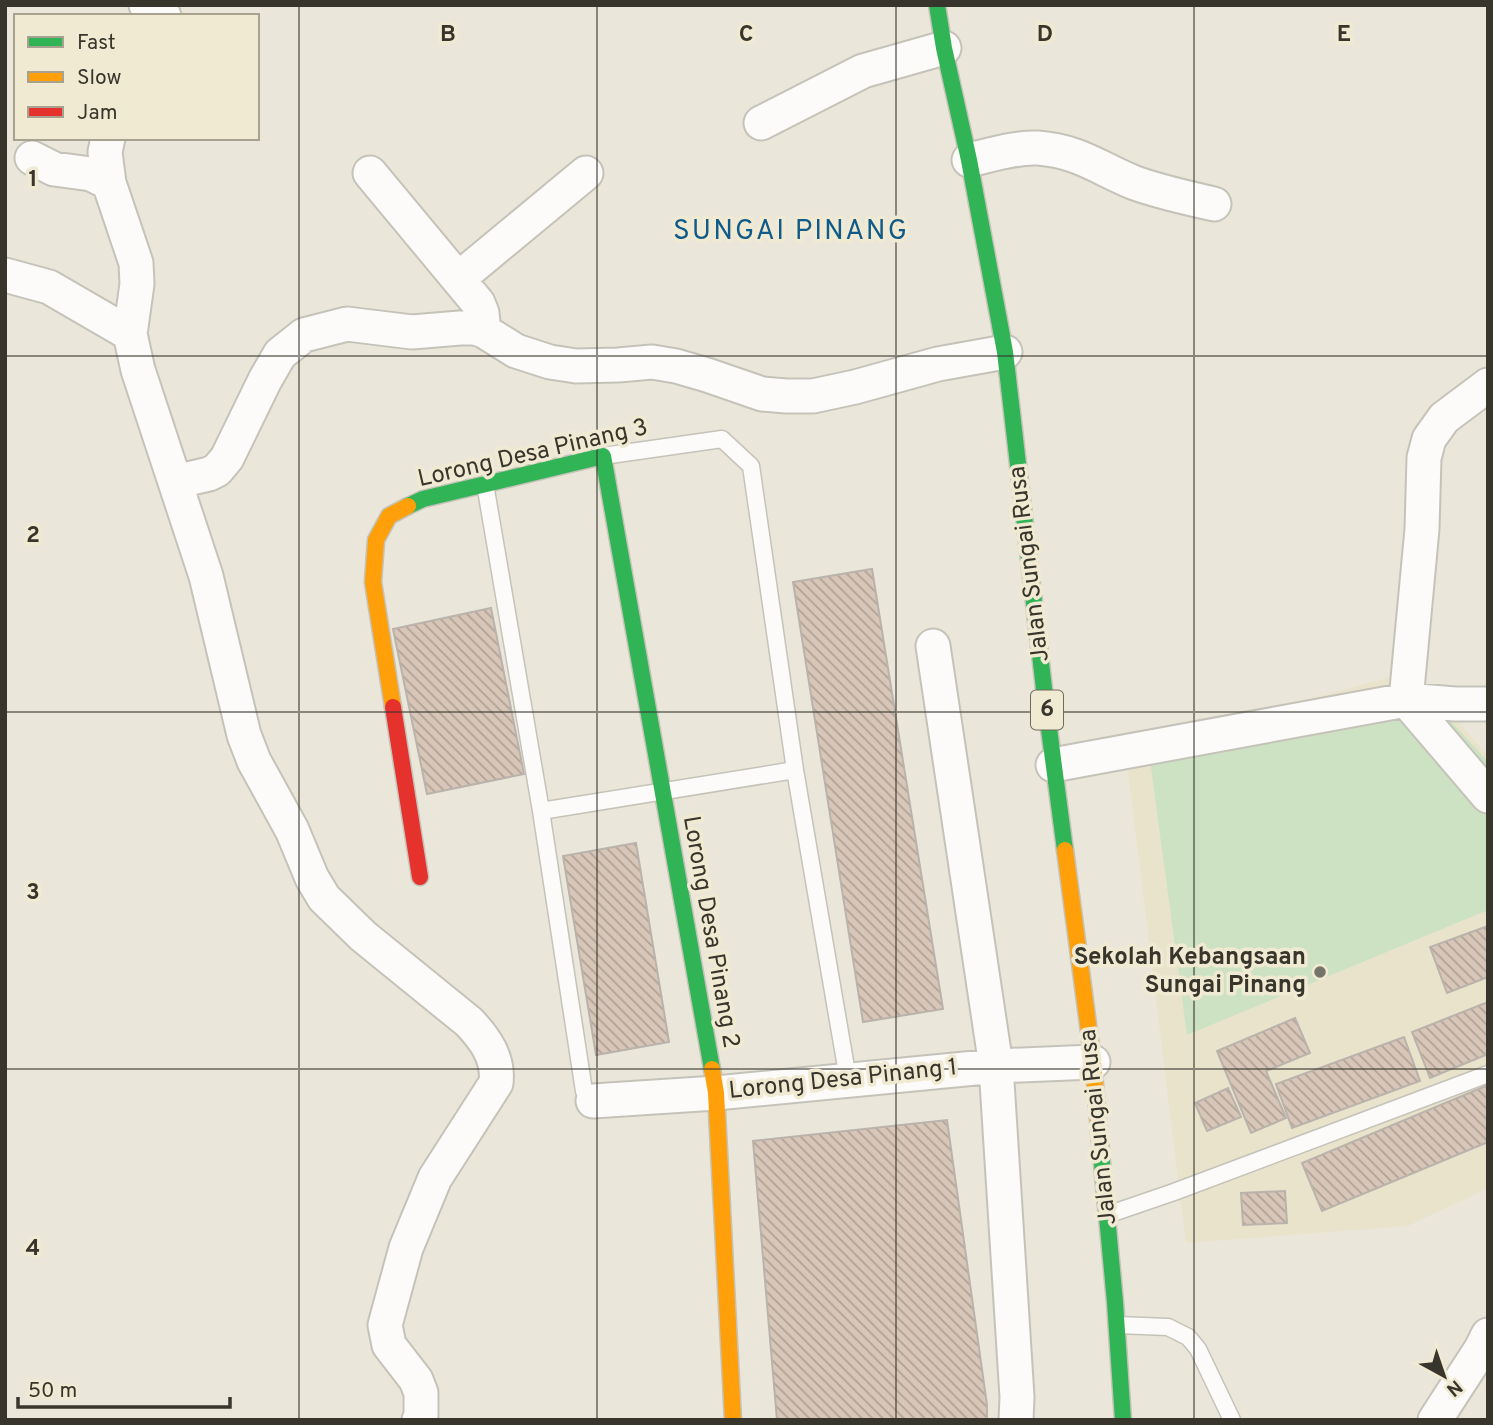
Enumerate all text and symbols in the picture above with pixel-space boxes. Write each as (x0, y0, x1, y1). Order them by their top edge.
legend (14, 14, 259, 140)
text: B (440, 21, 456, 50)
text: C (739, 21, 753, 50)
text: D (1037, 21, 1053, 50)
text: E (1337, 21, 1351, 50)
text: Fast (77, 30, 116, 57)
text: Slow (77, 65, 122, 92)
text: Jam (77, 100, 118, 127)
text: 1 (28, 166, 38, 195)
district label: SUNGAI PINANG (673, 214, 909, 250)
street label: Lorong Desa Pinang 3 (415, 413, 651, 495)
street label: Jalan Sungai Rusa (1003, 464, 1057, 664)
text: 2 (26, 522, 40, 551)
road number: 6 (1031, 690, 1063, 730)
street label: Lorong Desa Pinang 2 (675, 814, 745, 1050)
text: 3 (26, 879, 40, 908)
place label: Sekolah Kebangsaan Sungai Pinang (1074, 943, 1306, 1001)
marker: Sekolah Kebangsaan Sungai Pinang (1312, 964, 1328, 980)
street label: Jalan Sungai Rusa (1074, 1028, 1124, 1226)
street label: Lorong Desa Pinang 1 (727, 1053, 959, 1107)
text: 4 (26, 1235, 40, 1264)
north arrow (1409, 1341, 1479, 1411)
scale bar (18, 1366, 229, 1410)
text: N (1441, 1374, 1467, 1401)
text: 50 m (28, 1378, 77, 1405)

